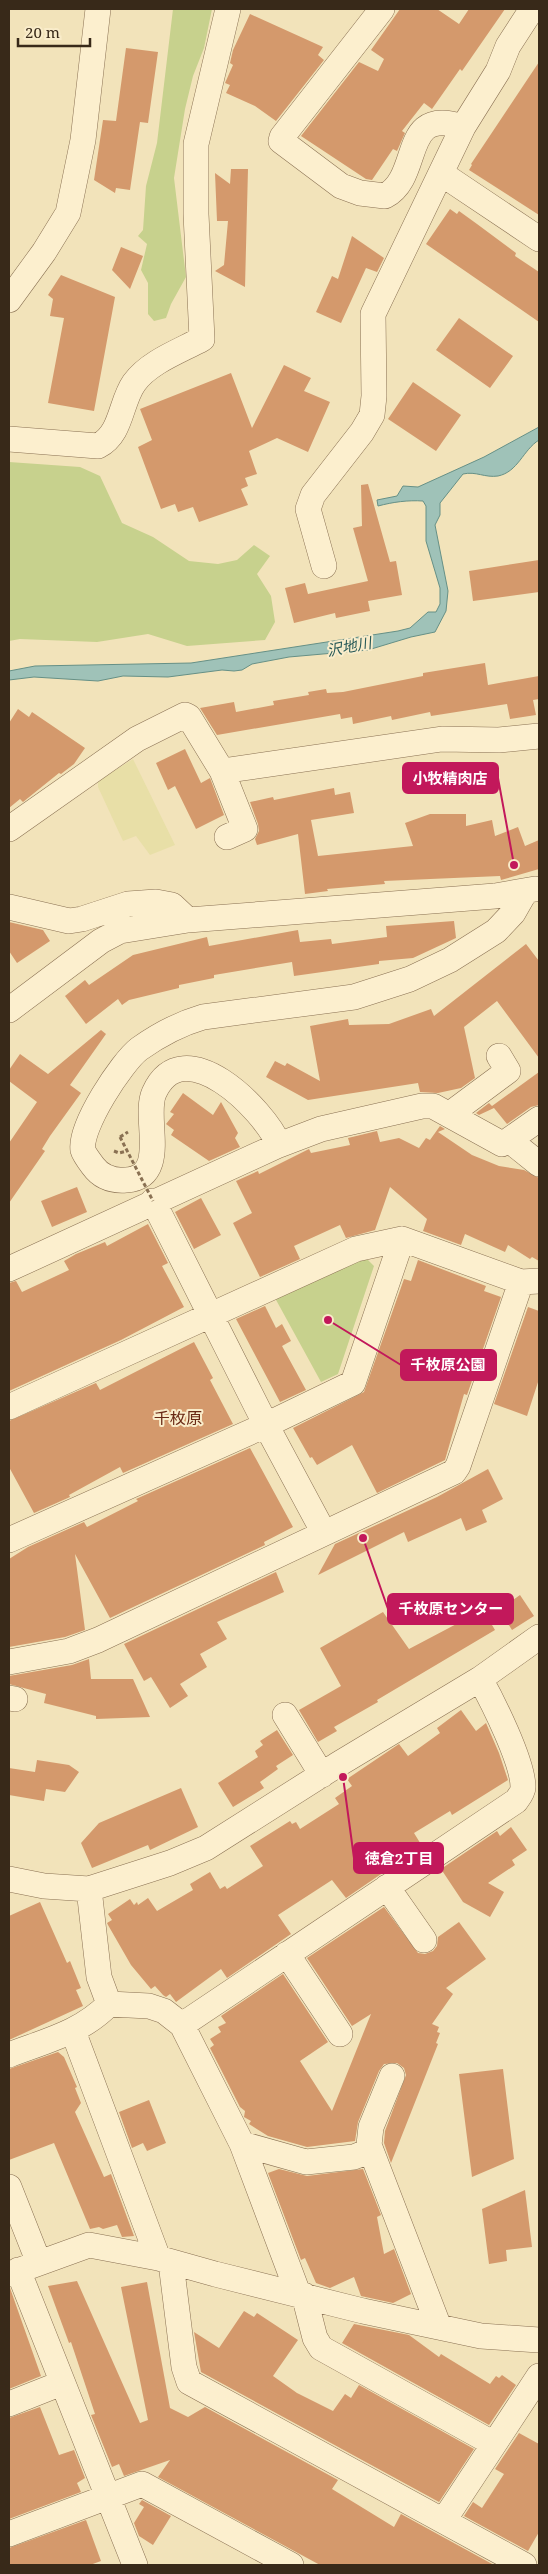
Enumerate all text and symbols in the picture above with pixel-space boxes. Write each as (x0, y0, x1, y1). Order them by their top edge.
scale bar (18, 15, 90, 47)
text: 20 m (25, 22, 60, 42)
water label: 沢地川 (325, 632, 375, 660)
callout: 小牧精肉店 (403, 763, 498, 793)
text: 小牧精肉店 (412, 768, 488, 788)
callout: 千枚原公園 (401, 1350, 496, 1380)
text: 千枚原公園 (410, 1354, 486, 1374)
district label: 千枚原 (154, 1407, 202, 1429)
callout: 千枚原センター (388, 1594, 513, 1624)
text: 千枚原センター (398, 1598, 504, 1618)
callout: 徳倉2丁目 (354, 1843, 443, 1873)
text: 徳倉2丁目 (365, 1848, 433, 1868)

